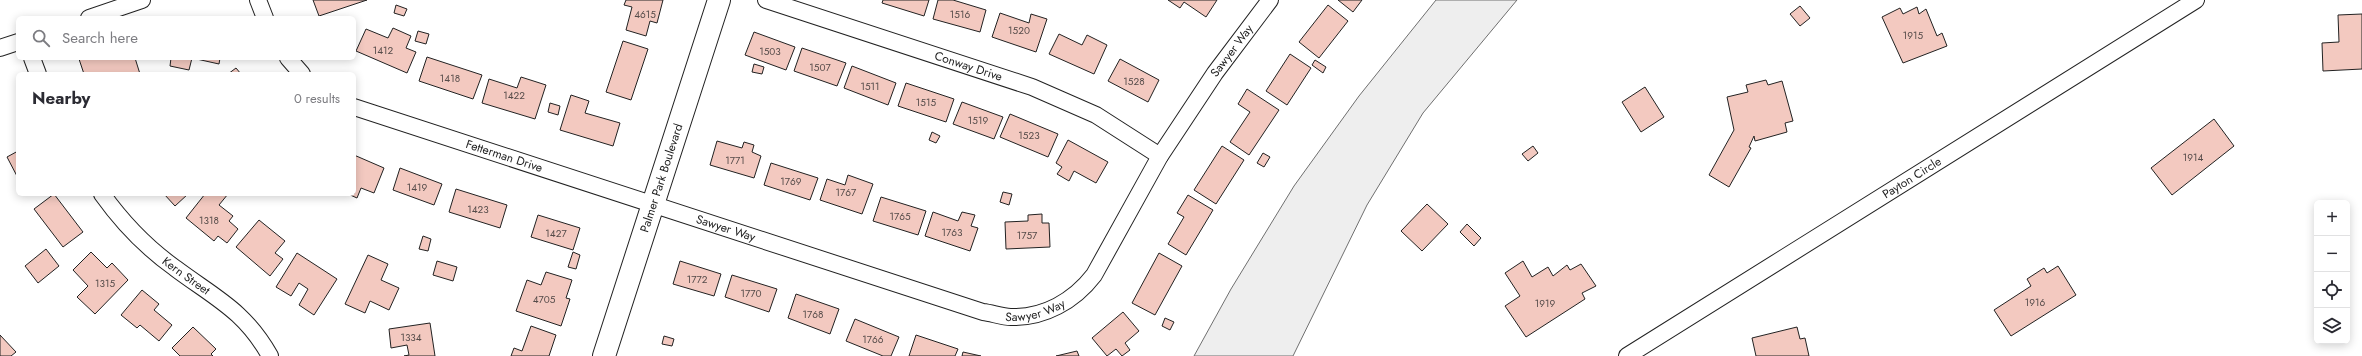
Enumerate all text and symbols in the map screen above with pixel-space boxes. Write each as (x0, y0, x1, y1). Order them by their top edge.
house number: 4615 (634, 7, 656, 22)
house number: 1516 (950, 7, 970, 22)
search box (16, 16, 356, 60)
street label: Sawyer Way (1206, 20, 1258, 81)
house number: 1520 (1008, 23, 1030, 38)
icon: search (30, 27, 52, 49)
text: Search here (62, 27, 138, 49)
house number: 1915 (1903, 28, 1924, 43)
house number: 1412 (373, 43, 394, 58)
house number: 1503 (759, 44, 781, 59)
street label: Conway Drive (932, 47, 1005, 86)
house number: 1507 (809, 60, 831, 75)
house number: 1418 (440, 71, 460, 86)
house number: 1528 (1123, 74, 1145, 89)
house number: 1511 (860, 79, 880, 94)
text: Nearby (32, 86, 90, 110)
house number: 1422 (503, 88, 525, 103)
text: 0 results (294, 89, 340, 108)
house number: 1515 (916, 95, 936, 110)
house number: 1519 (968, 113, 988, 128)
street label: Palmer Park Boulevard (635, 121, 687, 235)
house number: 1523 (1018, 128, 1040, 143)
street label: Fetterman Drive (464, 135, 545, 177)
house number: 1914 (2183, 150, 2203, 165)
street label: Payton Circle (1879, 152, 1945, 203)
house number: 1771 (725, 153, 745, 168)
house number: 1769 (780, 174, 802, 189)
house number: 1419 (407, 180, 428, 195)
house number: 1767 (836, 185, 857, 200)
map controls (2314, 200, 2350, 344)
button: + (2314, 200, 2350, 236)
house number: 1423 (467, 202, 489, 217)
house number: 1765 (889, 209, 911, 224)
street label: Sawyer Way (694, 210, 758, 246)
house number: 1318 (199, 213, 219, 228)
house number: 1763 (942, 225, 963, 240)
house number: 1427 (545, 226, 567, 241)
house number: 1757 (1017, 228, 1038, 243)
button: − (2314, 236, 2350, 272)
street label: Kern Street (158, 252, 214, 299)
house number: 1772 (687, 272, 708, 287)
button: locate (2314, 272, 2350, 308)
house number: 1315 (95, 276, 115, 291)
house number: 1770 (741, 286, 762, 301)
house number: 4705 (533, 292, 556, 307)
street label: Sawyer Way (1005, 294, 1069, 326)
house number: 1916 (2025, 295, 2045, 310)
house number: 1919 (1535, 296, 1555, 311)
house number: 1768 (803, 307, 823, 322)
button: layers (2314, 308, 2350, 344)
house number: 1334 (400, 330, 422, 345)
house number: 1766 (862, 332, 884, 347)

